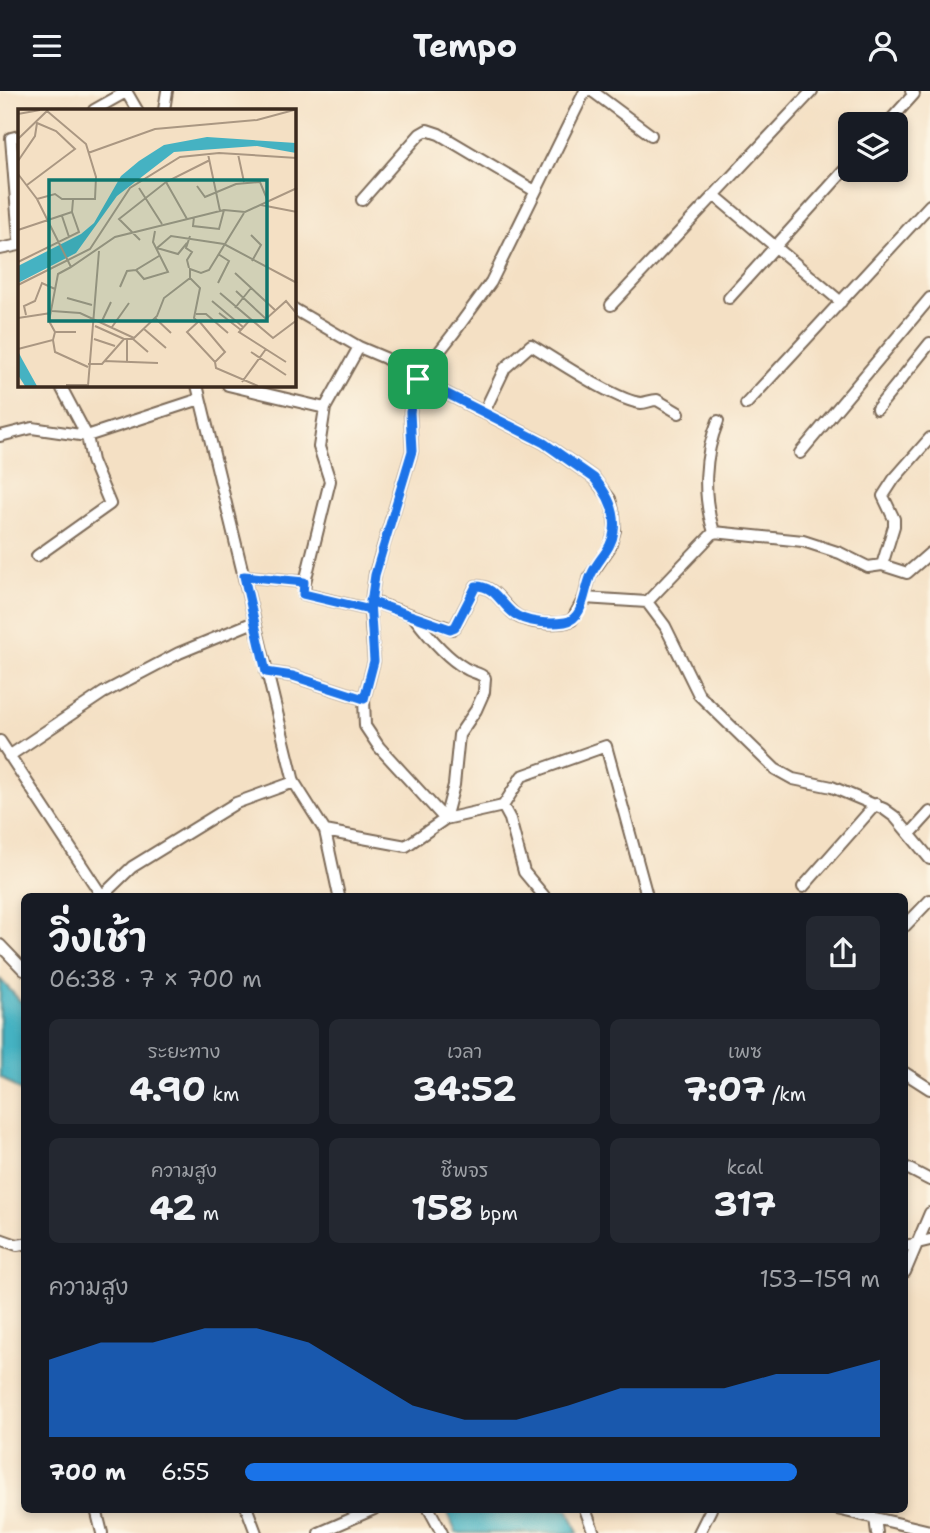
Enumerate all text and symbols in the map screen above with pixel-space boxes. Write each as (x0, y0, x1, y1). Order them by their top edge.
text: Tempo (413, 24, 517, 67)
icon: menu (28, 27, 66, 65)
icon: person (864, 27, 902, 65)
inset map (18, 109, 296, 387)
map controls (838, 112, 908, 182)
button: layers (838, 112, 908, 182)
pin (388, 349, 448, 409)
icon: arrive (399, 360, 437, 398)
text: วิ่งเช้า (49, 912, 147, 963)
button: share (806, 916, 880, 990)
text: 06:38 · 7 × 700 m (49, 964, 262, 994)
text: ระยะทาง (148, 1039, 220, 1064)
text: เวลา (447, 1039, 482, 1064)
text: เพซ (728, 1039, 762, 1064)
text: 4.90 (129, 1065, 206, 1112)
text: 34:52 (413, 1065, 516, 1112)
text: 7:07 (683, 1065, 766, 1112)
text: km (206, 1082, 239, 1107)
text: /km (766, 1082, 806, 1107)
text: kcal (726, 1155, 763, 1180)
text: ความสูง (151, 1158, 217, 1183)
text: ชีพจร (441, 1158, 488, 1183)
text: 317 (713, 1180, 776, 1227)
text: 42 (149, 1184, 196, 1231)
text: 158 (411, 1184, 473, 1231)
text: m (196, 1201, 219, 1226)
text: bpm (473, 1201, 518, 1226)
text: 153–159 m (760, 1264, 880, 1294)
text: ความสูง (49, 1272, 128, 1302)
text: 700 m (49, 1457, 126, 1487)
text: 6:55 (161, 1457, 210, 1487)

